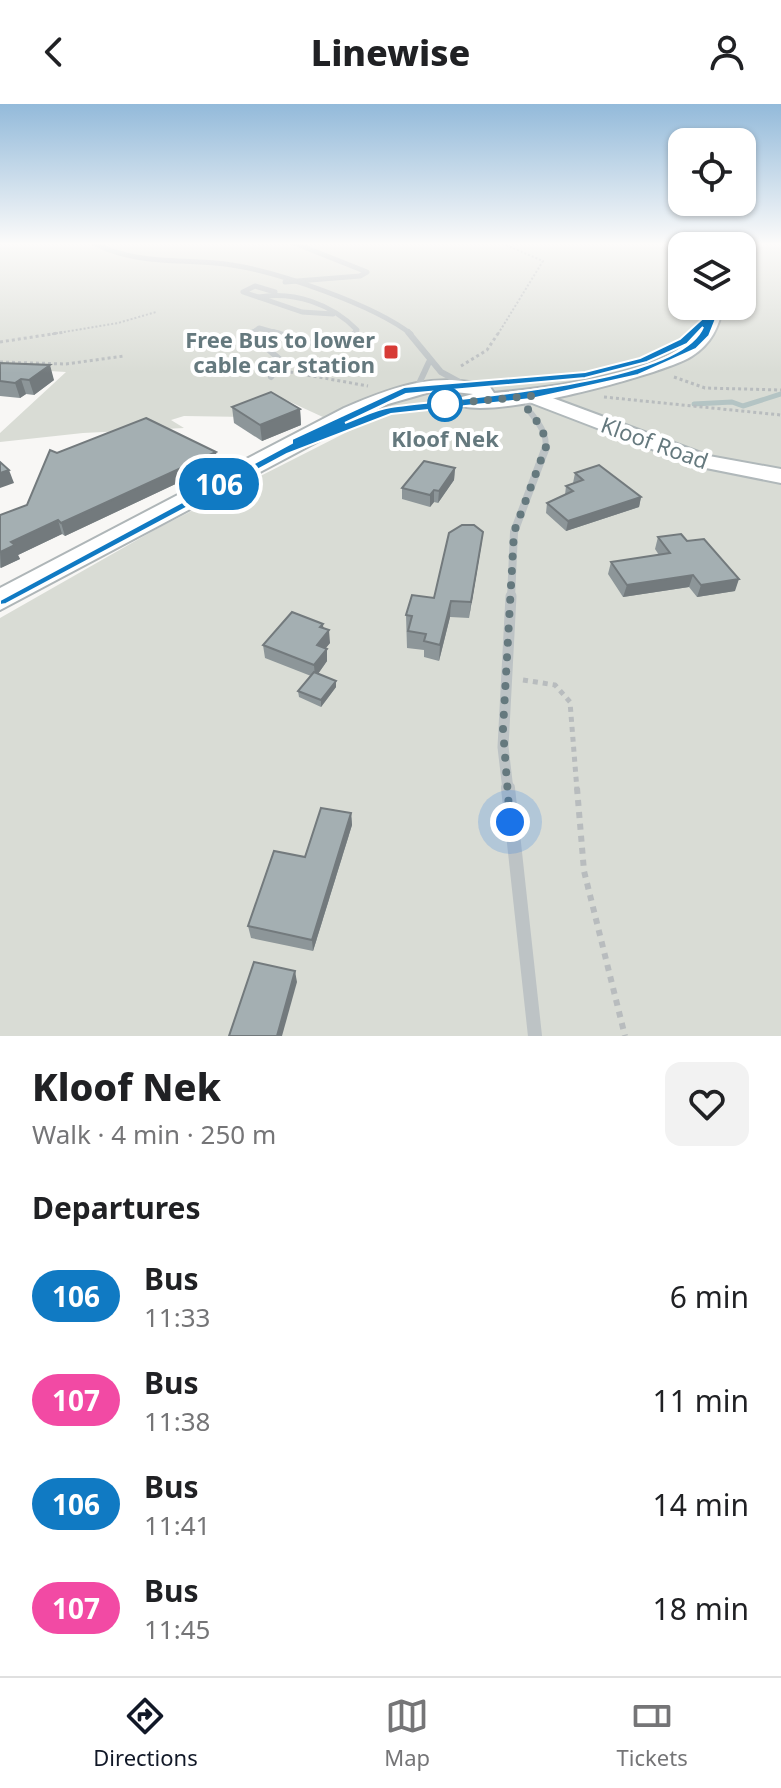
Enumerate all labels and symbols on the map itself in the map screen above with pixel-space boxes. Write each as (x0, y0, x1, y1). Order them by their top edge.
place label: Free Bus to lower cable car station (185, 324, 375, 379)
marker: Free Bus to lower cable car station (382, 343, 400, 361)
marker: Kloof Nek (428, 387, 462, 421)
street label: Kloof Road (597, 409, 713, 475)
place label: Kloof Nek (391, 423, 499, 453)
line badge: 106 (173, 458, 265, 510)
your location (490, 802, 530, 842)

